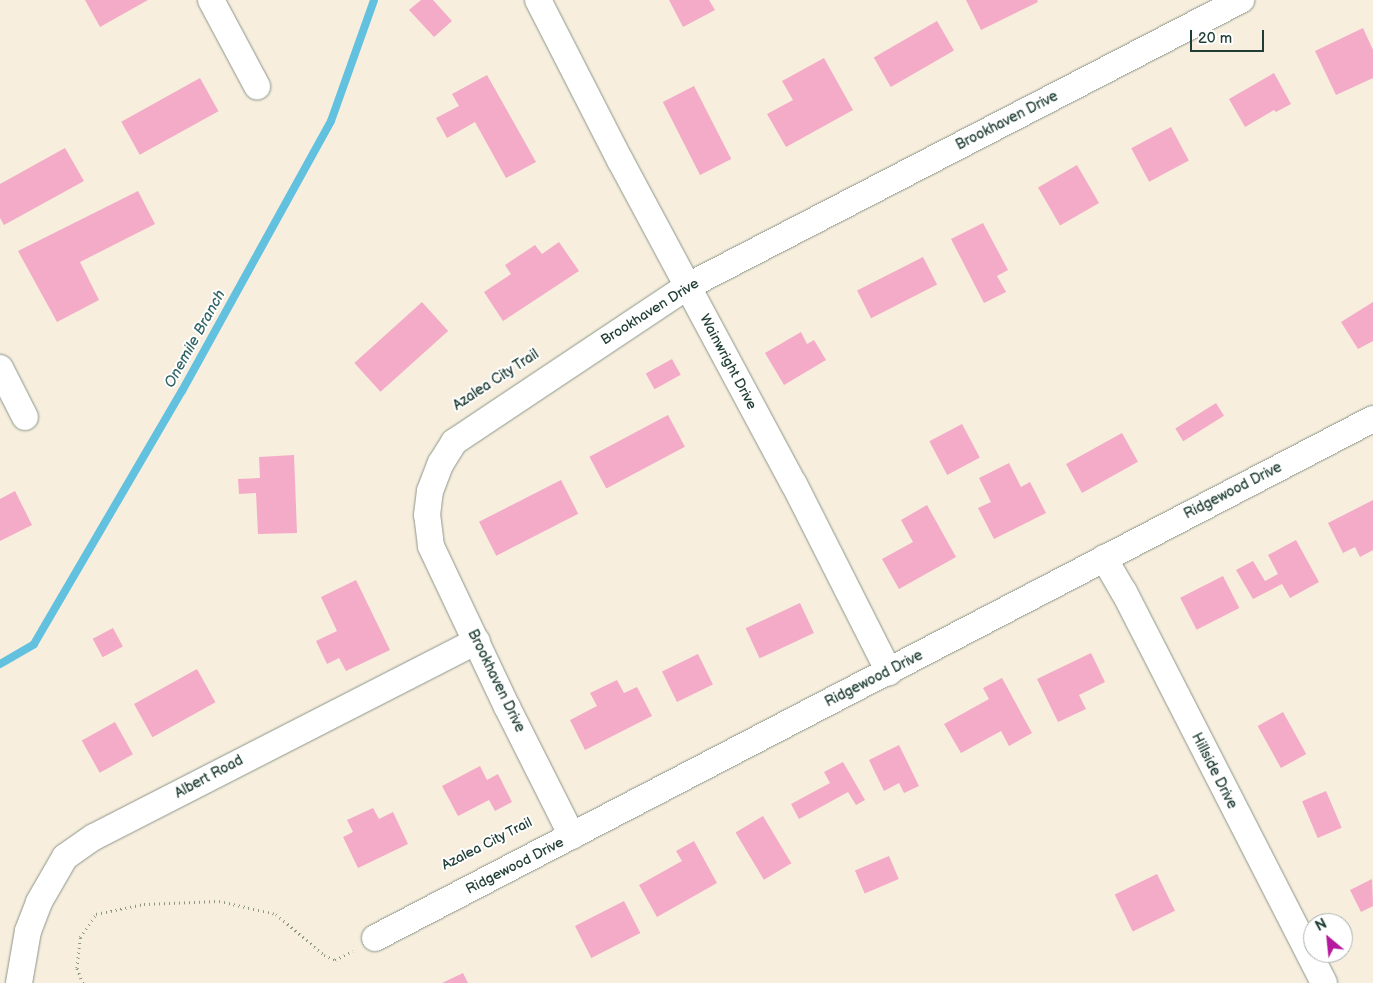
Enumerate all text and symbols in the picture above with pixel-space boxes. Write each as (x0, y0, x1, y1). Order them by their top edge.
scale bar (1193, 20, 1267, 52)
text: 20 m (1198, 29, 1232, 48)
street label: Brookhaven Drive (953, 88, 1061, 154)
street label: Brookhaven Drive (598, 275, 702, 349)
water label: Onemile Branch (161, 287, 229, 391)
street label: Wainwright Drive (696, 311, 760, 413)
street label: Azalea City Trail (449, 346, 543, 414)
street label: Ridgewood Drive (1181, 459, 1285, 523)
street label: Brookhaven Drive (464, 627, 528, 735)
street label: Ridgewood Drive (822, 647, 926, 711)
street label: Hillside Drive (1188, 730, 1240, 812)
street label: Albert Road (172, 752, 246, 802)
street label: Azalea City Trail (438, 814, 536, 874)
street label: Ridgewood Drive (463, 834, 567, 898)
north arrow (1303, 913, 1353, 963)
text: N (1313, 915, 1330, 935)

